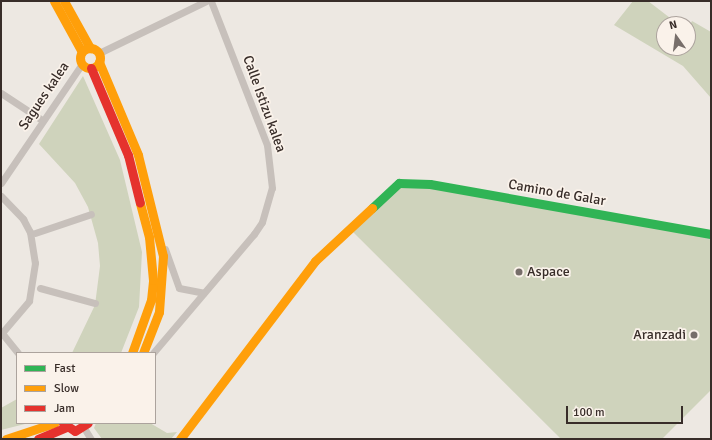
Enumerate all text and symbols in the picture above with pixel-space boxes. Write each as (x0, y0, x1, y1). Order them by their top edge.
north arrow (656, 16, 696, 56)
text: N (668, 18, 679, 32)
street label: Calle Istizu kalea (239, 53, 289, 155)
street label: Sagues kalea (15, 59, 73, 133)
street label: Camino de Galar (507, 176, 607, 210)
place label: Aspace (527, 264, 570, 280)
marker: Aspace (514, 267, 524, 277)
place label: Aranzadi (633, 327, 686, 343)
marker: Aranzadi (689, 330, 699, 340)
legend (16, 352, 156, 424)
text: Fast (54, 361, 75, 376)
text: Slow (54, 381, 79, 396)
scale bar (568, 398, 685, 424)
text: Jam (54, 401, 75, 416)
text: 100 m (573, 405, 605, 420)

